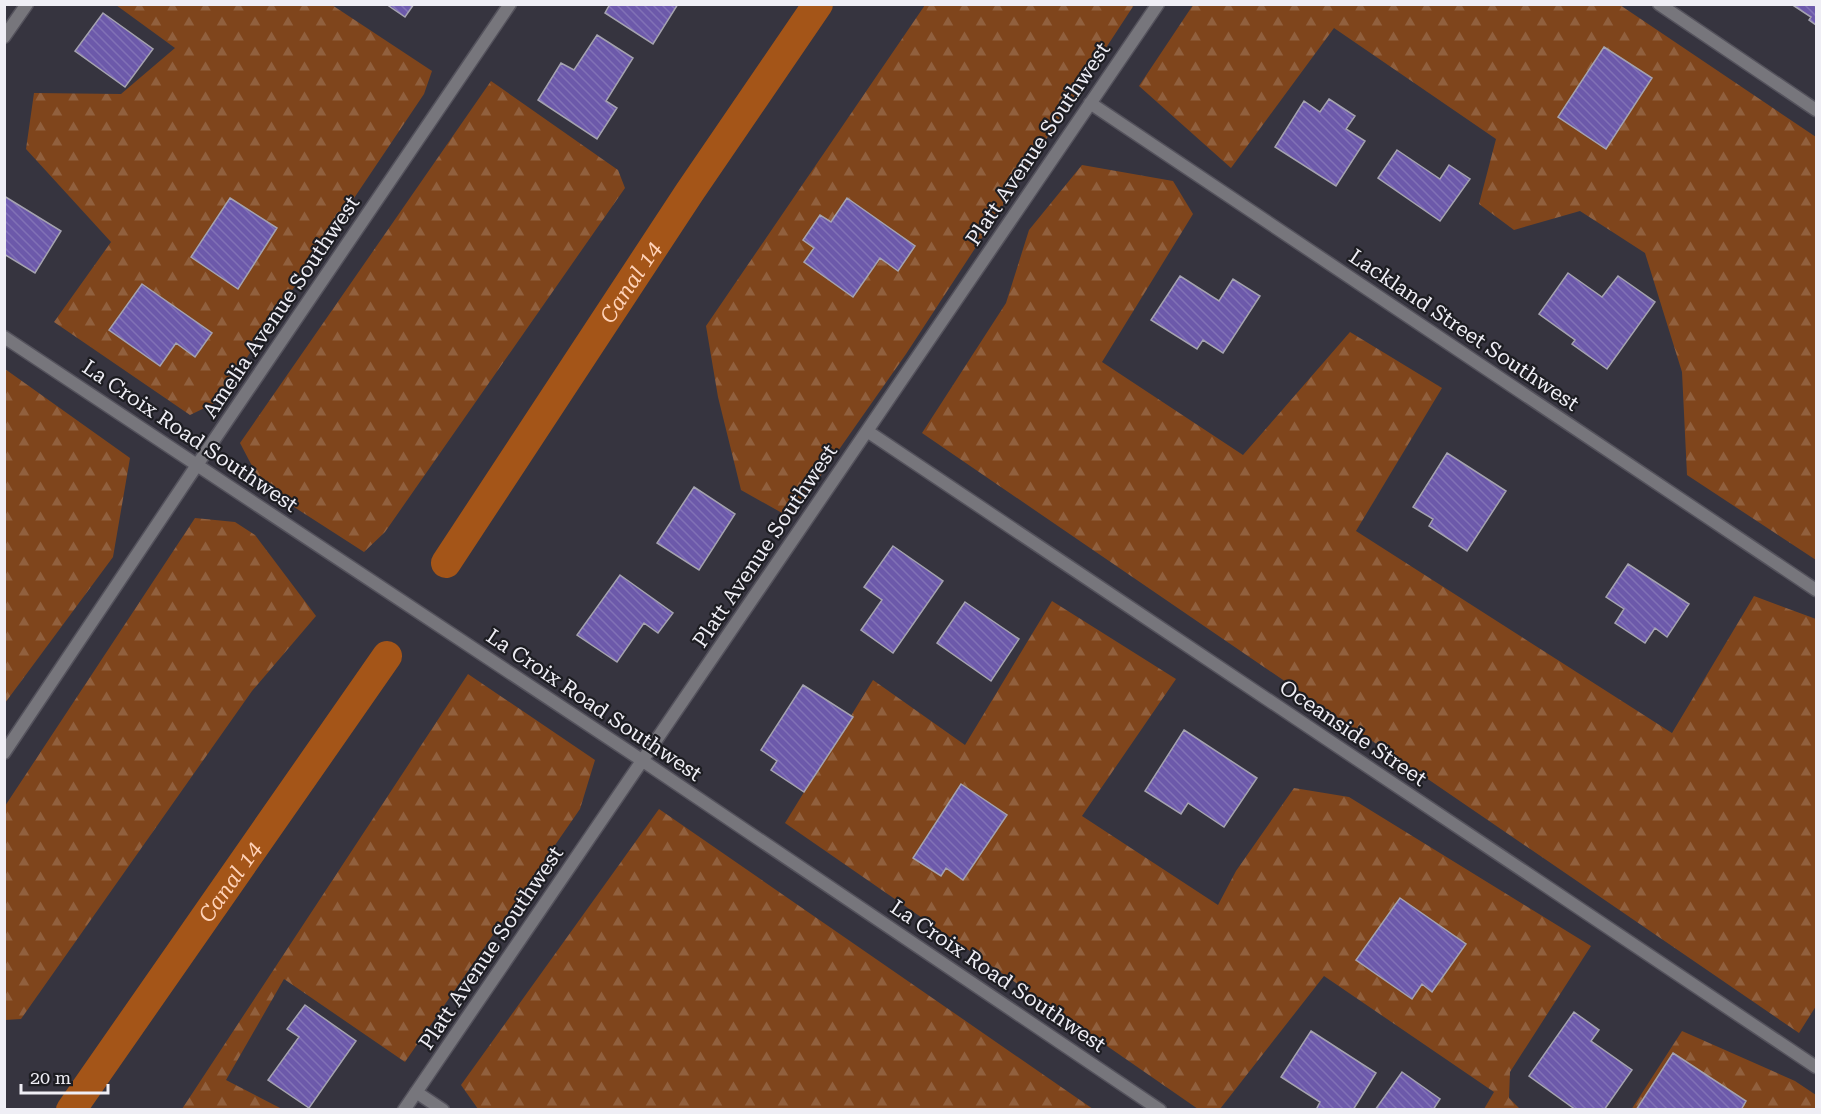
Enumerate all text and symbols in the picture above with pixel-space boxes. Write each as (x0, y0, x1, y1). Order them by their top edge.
street label: Platt Avenue Southwest (961, 38, 1115, 250)
street label: Amelia Avenue Southwest (198, 191, 364, 423)
water label: Canal 14 (595, 237, 667, 328)
street label: Lackland Street Southwest (1345, 244, 1583, 416)
street label: La Croix Road Southwest (78, 355, 302, 517)
street label: Platt Avenue Southwest (688, 440, 842, 652)
street label: La Croix Road Southwest (482, 624, 706, 786)
street label: Oceanside Street (1275, 675, 1431, 791)
water label: Canal 14 (194, 837, 267, 927)
street label: Platt Avenue Southwest (414, 842, 568, 1054)
street label: La Croix Road Southwest (886, 895, 1110, 1057)
scale bar (21, 1057, 108, 1095)
text: 20 m (30, 1067, 71, 1088)

